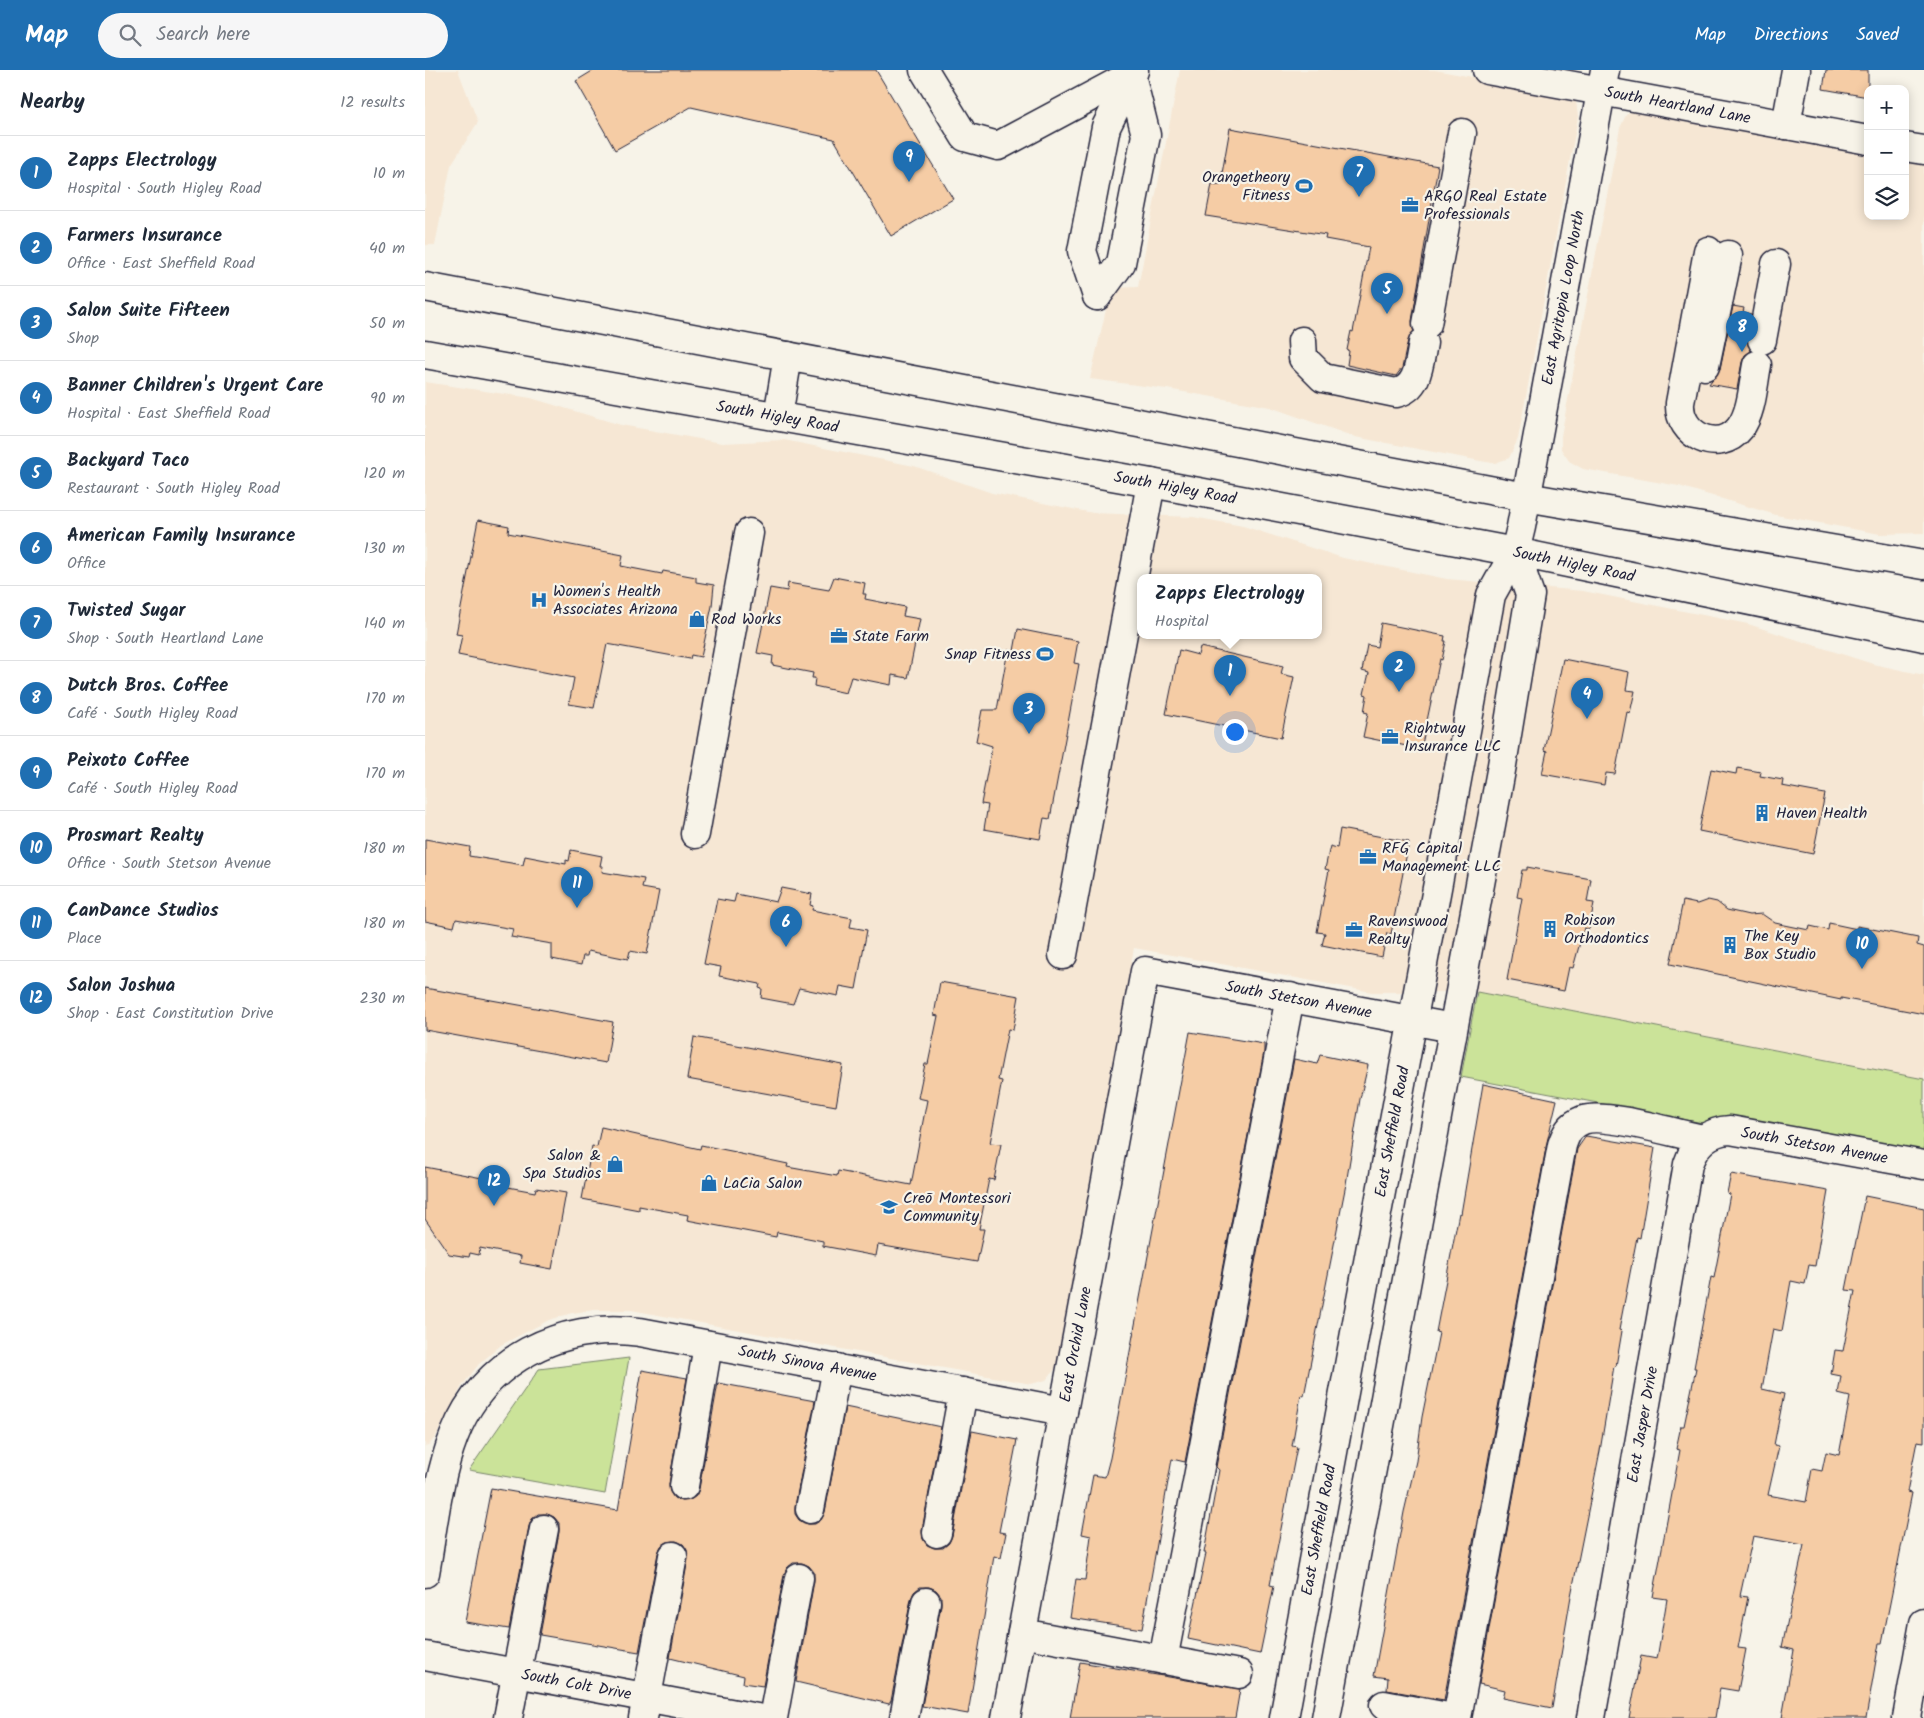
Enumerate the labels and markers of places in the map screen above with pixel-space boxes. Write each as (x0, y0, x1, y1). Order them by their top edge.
pin: 9 (893, 141, 925, 182)
pin: 7 (1343, 156, 1375, 197)
place label: Orangetheory Fitness (1202, 165, 1290, 208)
sports icon: Orangetheory Fitness (1294, 176, 1314, 196)
place label: ARGO Real Estate Professionals (1424, 184, 1547, 227)
office icon: ARGO Real Estate Professionals (1400, 195, 1420, 215)
pin: 5 (1371, 273, 1403, 314)
pin: 8 (1726, 311, 1758, 352)
place label: Women's Health Associates Arizona (553, 579, 678, 622)
hospital icon: Women's Health Associates Arizona (529, 590, 549, 610)
place label: Rod Works (711, 607, 782, 632)
shop icon: Rod Works (687, 609, 707, 629)
place label: State Farm (853, 624, 929, 649)
office icon: State Farm (829, 626, 849, 646)
place label: Snap Fitness (945, 642, 1031, 667)
sports icon: Snap Fitness (1035, 644, 1055, 664)
pin: 2 (1383, 651, 1415, 692)
pin: 1 (1214, 655, 1246, 696)
pin: 4 (1571, 678, 1603, 719)
pin: 3 (1013, 693, 1045, 734)
place label: Rightway Insurance LLC (1404, 716, 1501, 759)
office icon: Rightway Insurance LLC (1380, 727, 1400, 747)
place label: Haven Health (1776, 801, 1867, 826)
building icon: Haven Health (1752, 803, 1772, 823)
place label: RFG Capital Management LLC (1382, 836, 1501, 879)
office icon: RFG Capital Management LLC (1358, 847, 1378, 867)
pin: 11 (561, 867, 593, 908)
pin: 6 (770, 906, 802, 947)
place label: Robison Orthodontics (1564, 908, 1649, 951)
place label: Ravenswood Realty (1368, 909, 1448, 952)
building icon: Robison Orthodontics (1540, 919, 1560, 939)
office icon: Ravenswood Realty (1344, 920, 1364, 940)
place label: The Key Box Studio (1744, 924, 1816, 967)
pin: 10 (1846, 928, 1878, 969)
building icon: The Key Box Studio (1720, 935, 1740, 955)
place label: Salon & Spa Studios (523, 1143, 601, 1186)
shop icon: Salon & Spa Studios (605, 1154, 625, 1174)
pin: 12 (478, 1165, 510, 1206)
place label: LaCia Salon (723, 1171, 802, 1196)
shop icon: LaCia Salon (699, 1173, 719, 1193)
place label: Creō Montessori Community (903, 1186, 1012, 1229)
school or university icon: Creō Montessori Community (879, 1197, 899, 1217)

